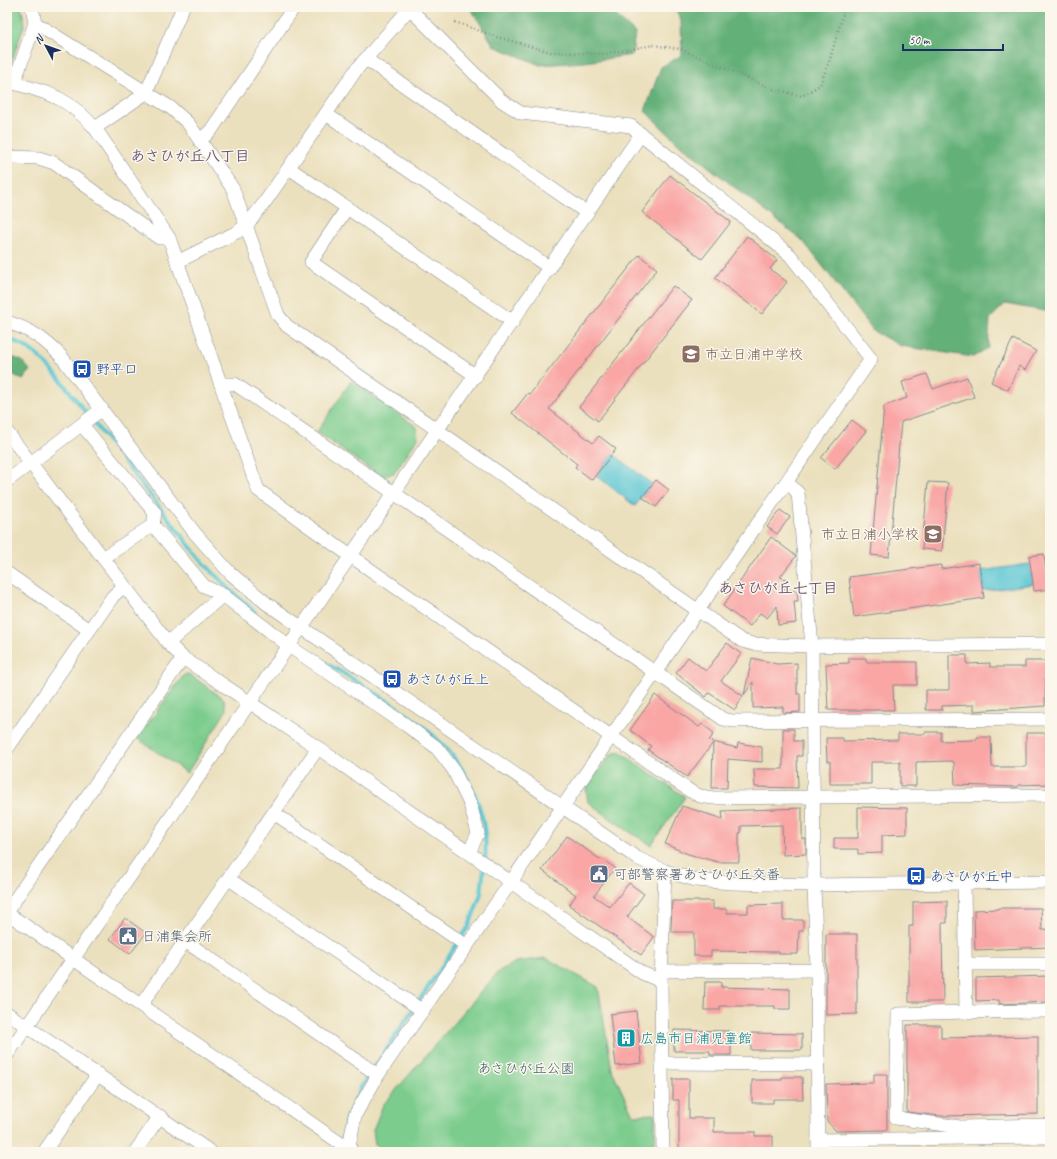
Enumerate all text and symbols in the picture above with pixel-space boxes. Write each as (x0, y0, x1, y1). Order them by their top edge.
north arrow (26, 26, 66, 66)
scale bar (903, 26, 1003, 52)
text: N (31, 31, 47, 47)
text: 50 m (909, 32, 931, 48)
district label: あさひが丘八丁目 (130, 147, 250, 166)
school or university icon: 市立日浦中学校 (680, 343, 702, 365)
place label: 市立日浦中学校 (705, 346, 803, 363)
bus stop icon: 野平口 (71, 358, 93, 380)
place label: 野平口 (96, 361, 138, 378)
school or university icon: 市立日浦小学校 (922, 523, 944, 545)
place label: 市立日浦小学校 (821, 526, 919, 543)
district label: あさひが丘七丁目 (718, 579, 838, 598)
bus stop icon: あさひが丘上 (381, 668, 403, 690)
place label: あさひが丘上 (406, 671, 489, 688)
public building icon: 可部警察署あさひが丘交番 (588, 863, 610, 885)
bus stop icon: あさひが丘中 (905, 865, 927, 887)
place label: 可部警察署あさひが丘交番 (613, 866, 780, 883)
place label: あさひが丘中 (930, 868, 1013, 885)
public building icon: 日浦集会所 (117, 925, 139, 947)
place label: 日浦集会所 (142, 928, 212, 945)
building icon: 広島市日浦児童館 (615, 1027, 637, 1049)
place label: 広島市日浦児童館 (640, 1030, 752, 1047)
park label: あさひが丘公園 (477, 1060, 575, 1077)

